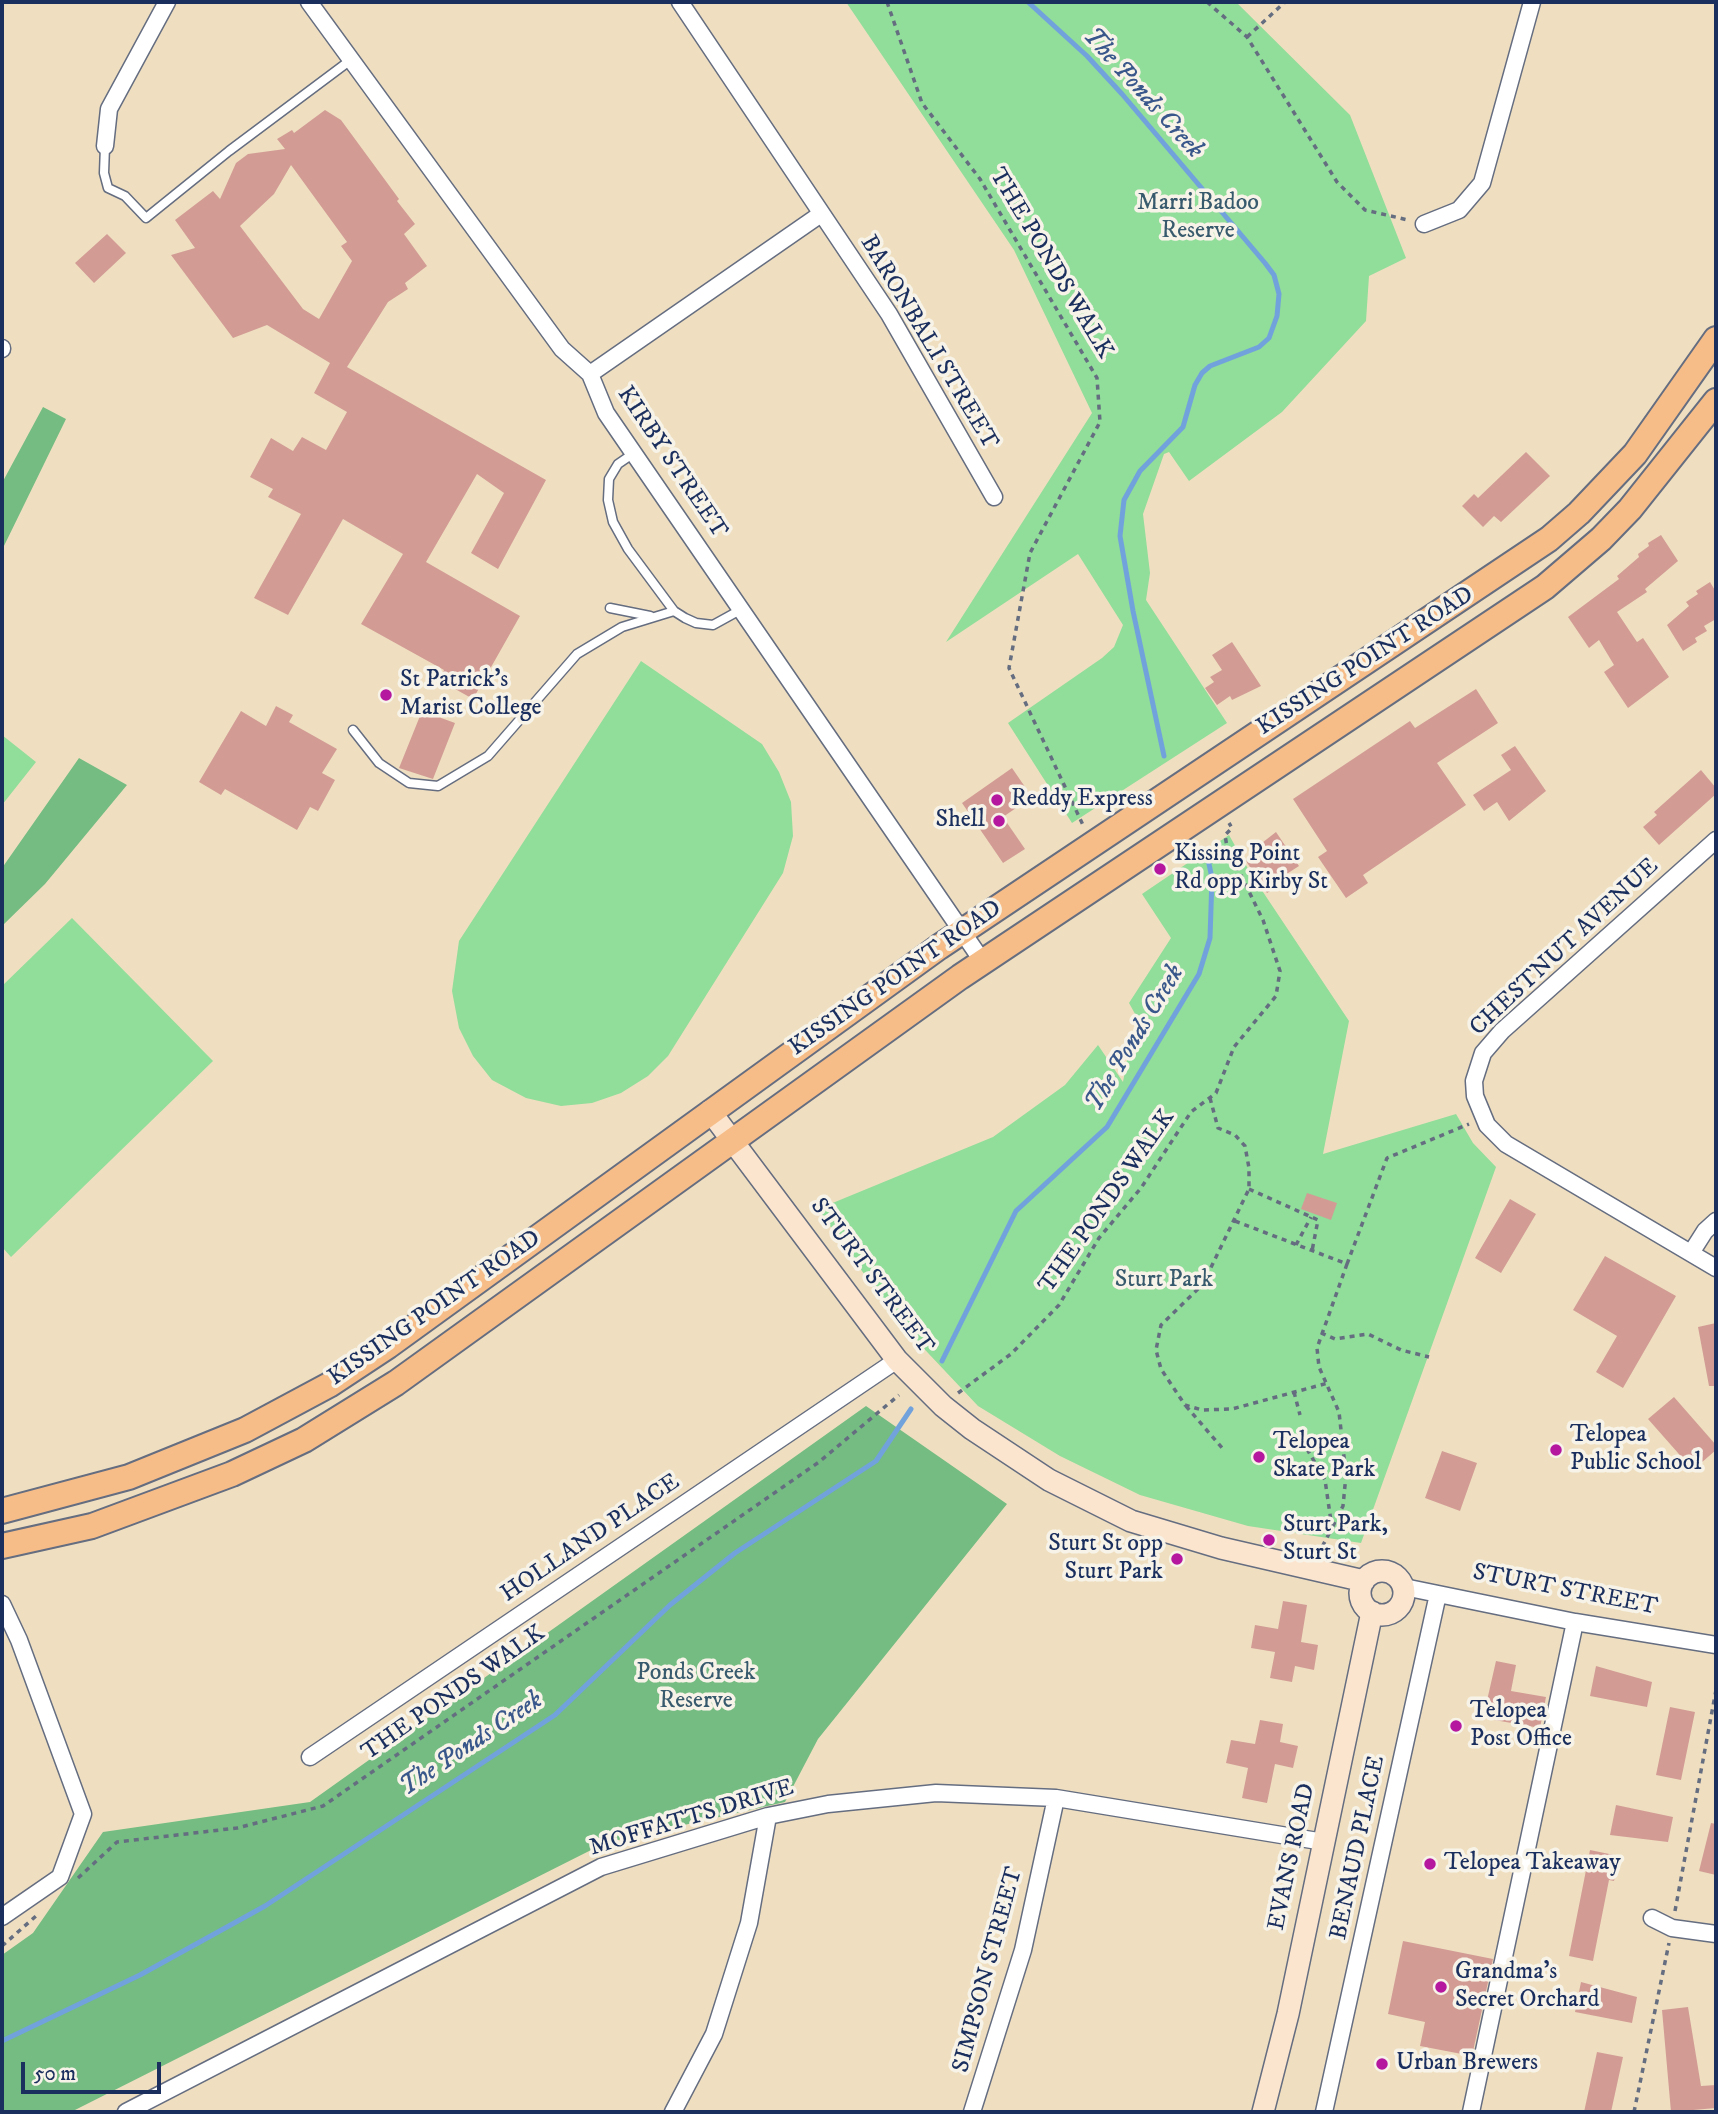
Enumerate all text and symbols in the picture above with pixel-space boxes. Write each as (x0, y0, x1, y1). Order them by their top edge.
water label: The Ponds Creek (1075, 22, 1209, 166)
street label: THE PONDS WALK (982, 164, 1118, 364)
park label: Marri Badoo Reserve (1137, 190, 1259, 246)
street label: BARONBALI STREET (853, 231, 1003, 455)
street label: KIRBY STREET (610, 382, 732, 544)
street label: KISSING POINT ROAD (1252, 581, 1480, 743)
place label: St Patrick's Marist College (400, 667, 542, 723)
marker: St Patrick's Marist College (378, 687, 394, 703)
place label: Reddy Express (1011, 786, 1153, 814)
marker: Reddy Express (989, 792, 1005, 808)
place label: Shell (936, 807, 985, 835)
marker: Shell (991, 813, 1007, 829)
place label: Kissing Point Rd opp Kirby St (1174, 841, 1328, 897)
street label: CHESTNUT AVENUE (1465, 853, 1665, 1043)
marker: Kissing Point Rd opp Kirby St (1152, 861, 1168, 877)
street label: KISSING POINT ROAD (784, 895, 1008, 1063)
water label: The Ponds Creek (1080, 960, 1192, 1118)
street label: THE PONDS WALK (1034, 1105, 1182, 1299)
street label: STURT STREET (803, 1193, 939, 1361)
street label: KISSING POINT ROAD (323, 1225, 547, 1393)
park label: Sturt Park (1115, 1267, 1213, 1295)
place label: Telopea Public School (1570, 1422, 1701, 1478)
place label: Telopea Skate Park (1273, 1429, 1375, 1485)
marker: Telopea Public School (1548, 1442, 1564, 1458)
marker: Telopea Skate Park (1251, 1449, 1267, 1465)
street label: HOLLAND PLACE (496, 1469, 686, 1609)
place label: Sturt Park, Sturt St (1283, 1512, 1388, 1568)
place label: Sturt St opp Sturt Park (1048, 1531, 1163, 1587)
marker: Sturt Park, Sturt St (1261, 1532, 1277, 1548)
marker: Sturt St opp Sturt Park (1169, 1551, 1185, 1567)
street label: STURT STREET (1470, 1559, 1660, 1623)
street label: THE PONDS WALK (357, 1620, 551, 1768)
park label: Ponds Creek Reserve (636, 1660, 756, 1716)
water label: The Ponds Creek (395, 1686, 549, 1804)
place label: Telopea Post Office (1470, 1698, 1572, 1754)
marker: Telopea Post Office (1448, 1718, 1464, 1734)
street label: BENAUD PLACE (1325, 1753, 1393, 1943)
street label: MOFFATTS DRIVE (586, 1774, 798, 1864)
street label: EVANS ROAD (1263, 1781, 1323, 1933)
place label: Telopea Takeaway (1444, 1850, 1621, 1878)
marker: Telopea Takeaway (1422, 1856, 1438, 1872)
street label: SIMPSON STREET (948, 1864, 1030, 2076)
place label: Grandma's Secret Orchard (1455, 1959, 1599, 2015)
marker: Grandma's Secret Orchard (1433, 1979, 1449, 1995)
scale bar (24, 2048, 164, 2092)
place label: Urban Brewers (1396, 2050, 1538, 2078)
marker: Urban Brewers (1374, 2056, 1390, 2072)
text: 50 m (34, 2061, 76, 2087)

